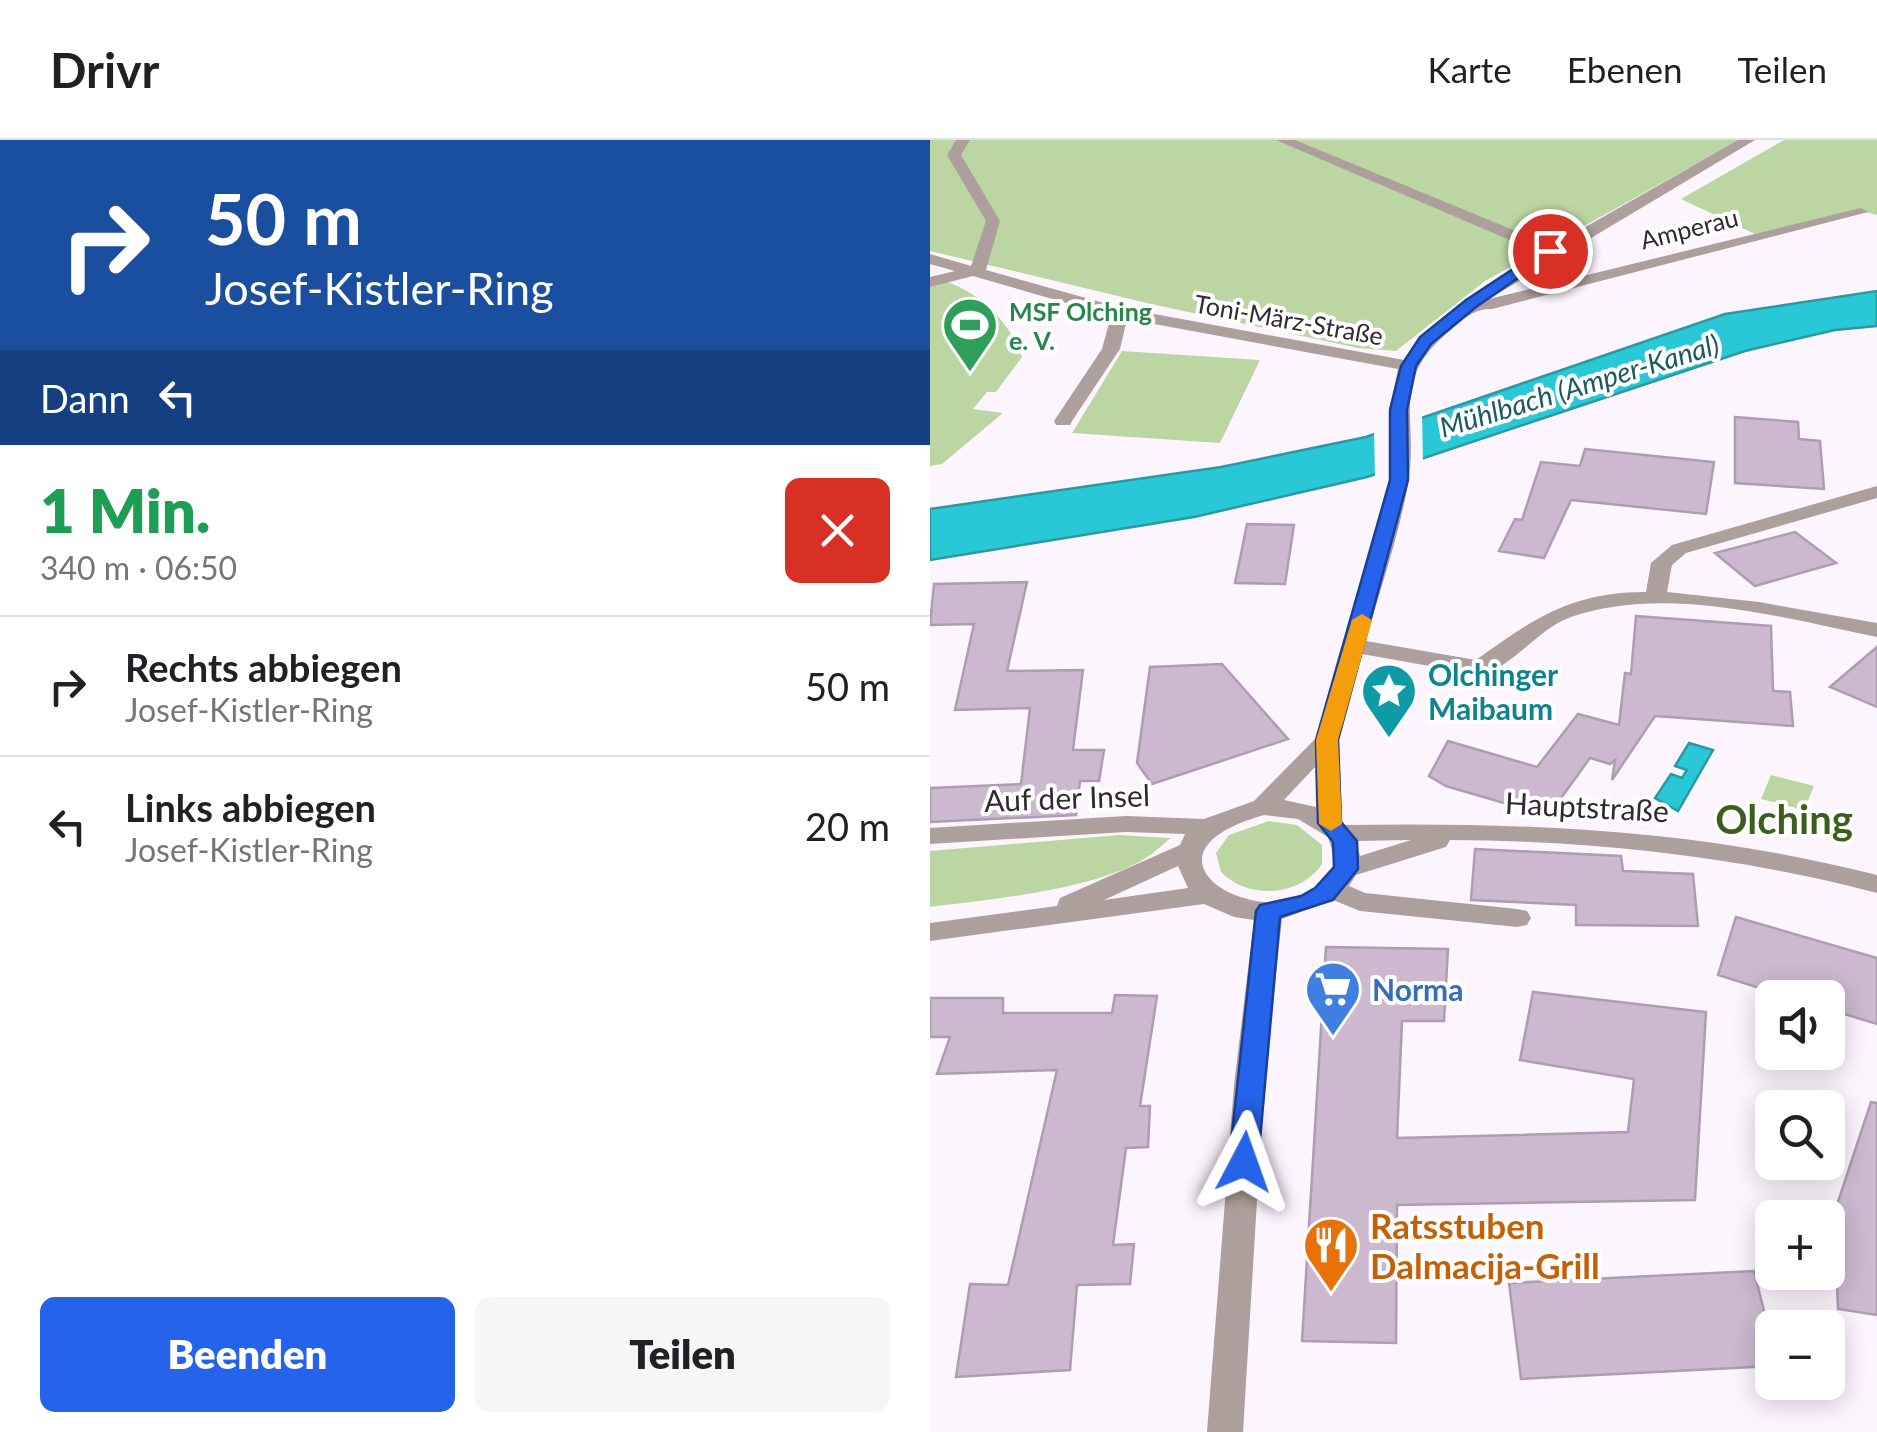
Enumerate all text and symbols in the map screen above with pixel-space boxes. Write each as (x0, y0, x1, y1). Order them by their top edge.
text: Drivr (50, 41, 159, 98)
text: Karte (1428, 48, 1512, 90)
text: Ebenen (1567, 48, 1682, 90)
text: Teilen (1737, 48, 1827, 90)
text: 50 m (205, 176, 362, 260)
icon: right (40, 180, 170, 310)
street label: Amperau (1637, 201, 1741, 255)
pin (1508, 209, 1593, 294)
icon: arrive (1523, 224, 1578, 279)
text: Josef-Kistler-Ring (205, 261, 554, 315)
street label: Toni-März-Straße (1192, 288, 1386, 350)
sports icon: MSF Olching e. V. (940, 295, 1000, 374)
place label: MSF Olching e. V. (1009, 296, 1152, 355)
water label: Mühlbach (Amper-Kanal) (1435, 326, 1723, 444)
icon: left (150, 370, 205, 425)
text: Dann (40, 375, 130, 421)
text: 1 Min. (40, 474, 210, 546)
button: close (785, 478, 890, 583)
text: 340 m · 06:50 (40, 548, 237, 587)
text: Rechts abbiegen (125, 644, 402, 690)
place label: Olchinger Maibaum (1428, 656, 1559, 726)
icon: right (40, 659, 95, 714)
place icon: Olchinger Maibaum (1359, 661, 1419, 740)
text: 50 m (805, 663, 890, 709)
text: Josef-Kistler-Ring (125, 690, 373, 729)
street label: Auf der Insel (984, 776, 1150, 818)
text: Links abbiegen (125, 784, 376, 830)
street label: Hauptstraße (1504, 784, 1670, 828)
district label: Olching (1715, 795, 1853, 843)
icon: left (40, 799, 95, 854)
text: 20 m (805, 803, 890, 849)
text: Josef-Kistler-Ring (125, 830, 373, 869)
supermarket icon: Norma (1303, 959, 1363, 1038)
place label: Norma (1372, 971, 1463, 1007)
map controls (1755, 980, 1845, 1400)
button: sound (1755, 980, 1845, 1070)
button: search (1755, 1090, 1845, 1180)
position arrow (1192, 1110, 1296, 1214)
button: + (1755, 1200, 1845, 1290)
place label: Ratsstuben Dalmacija-Grill (1370, 1204, 1600, 1286)
restaurant icon: Ratsstuben Dalmacija-Grill (1301, 1215, 1361, 1294)
button: Beenden (40, 1297, 455, 1412)
button: Teilen (475, 1297, 890, 1412)
button: − (1755, 1310, 1845, 1400)

